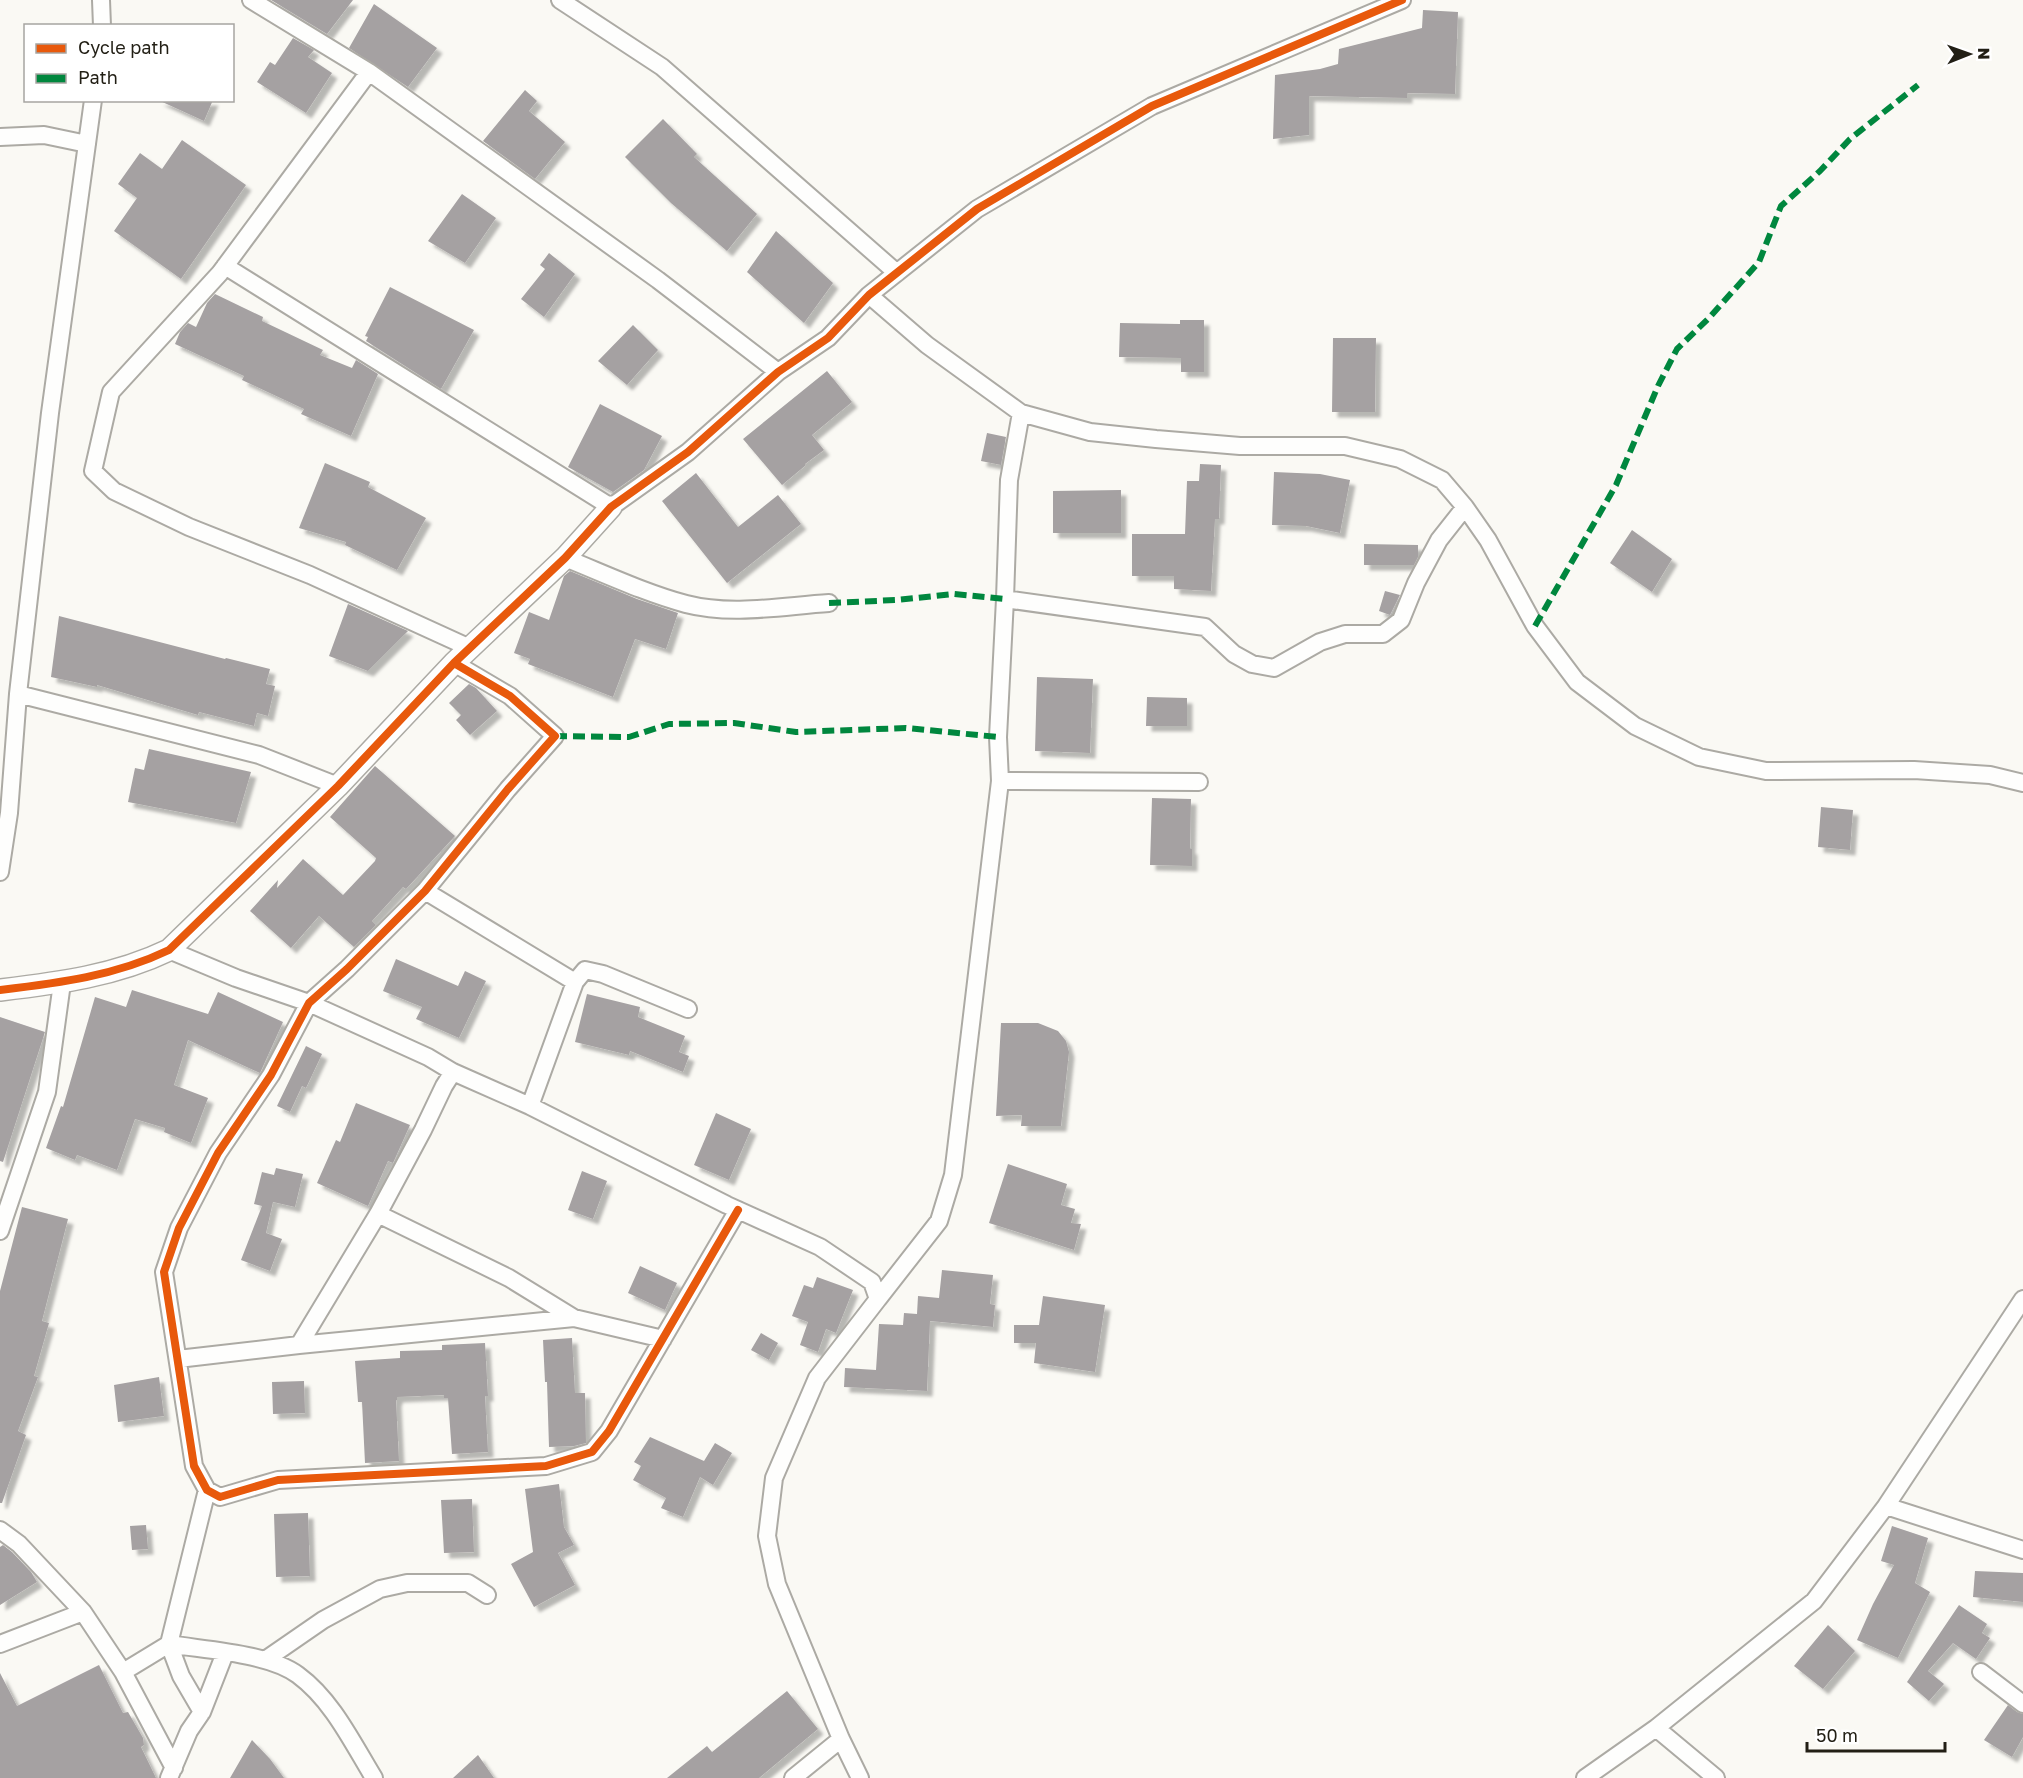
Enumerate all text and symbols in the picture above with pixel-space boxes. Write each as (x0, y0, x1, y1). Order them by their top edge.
legend (24, 24, 234, 102)
north arrow (1939, 24, 1999, 84)
text: Cycle path (78, 36, 170, 58)
text: N (1974, 47, 1994, 60)
text: Path (78, 66, 118, 88)
scale bar (1807, 1715, 1945, 1753)
text: 50 m (1816, 1724, 1858, 1746)

